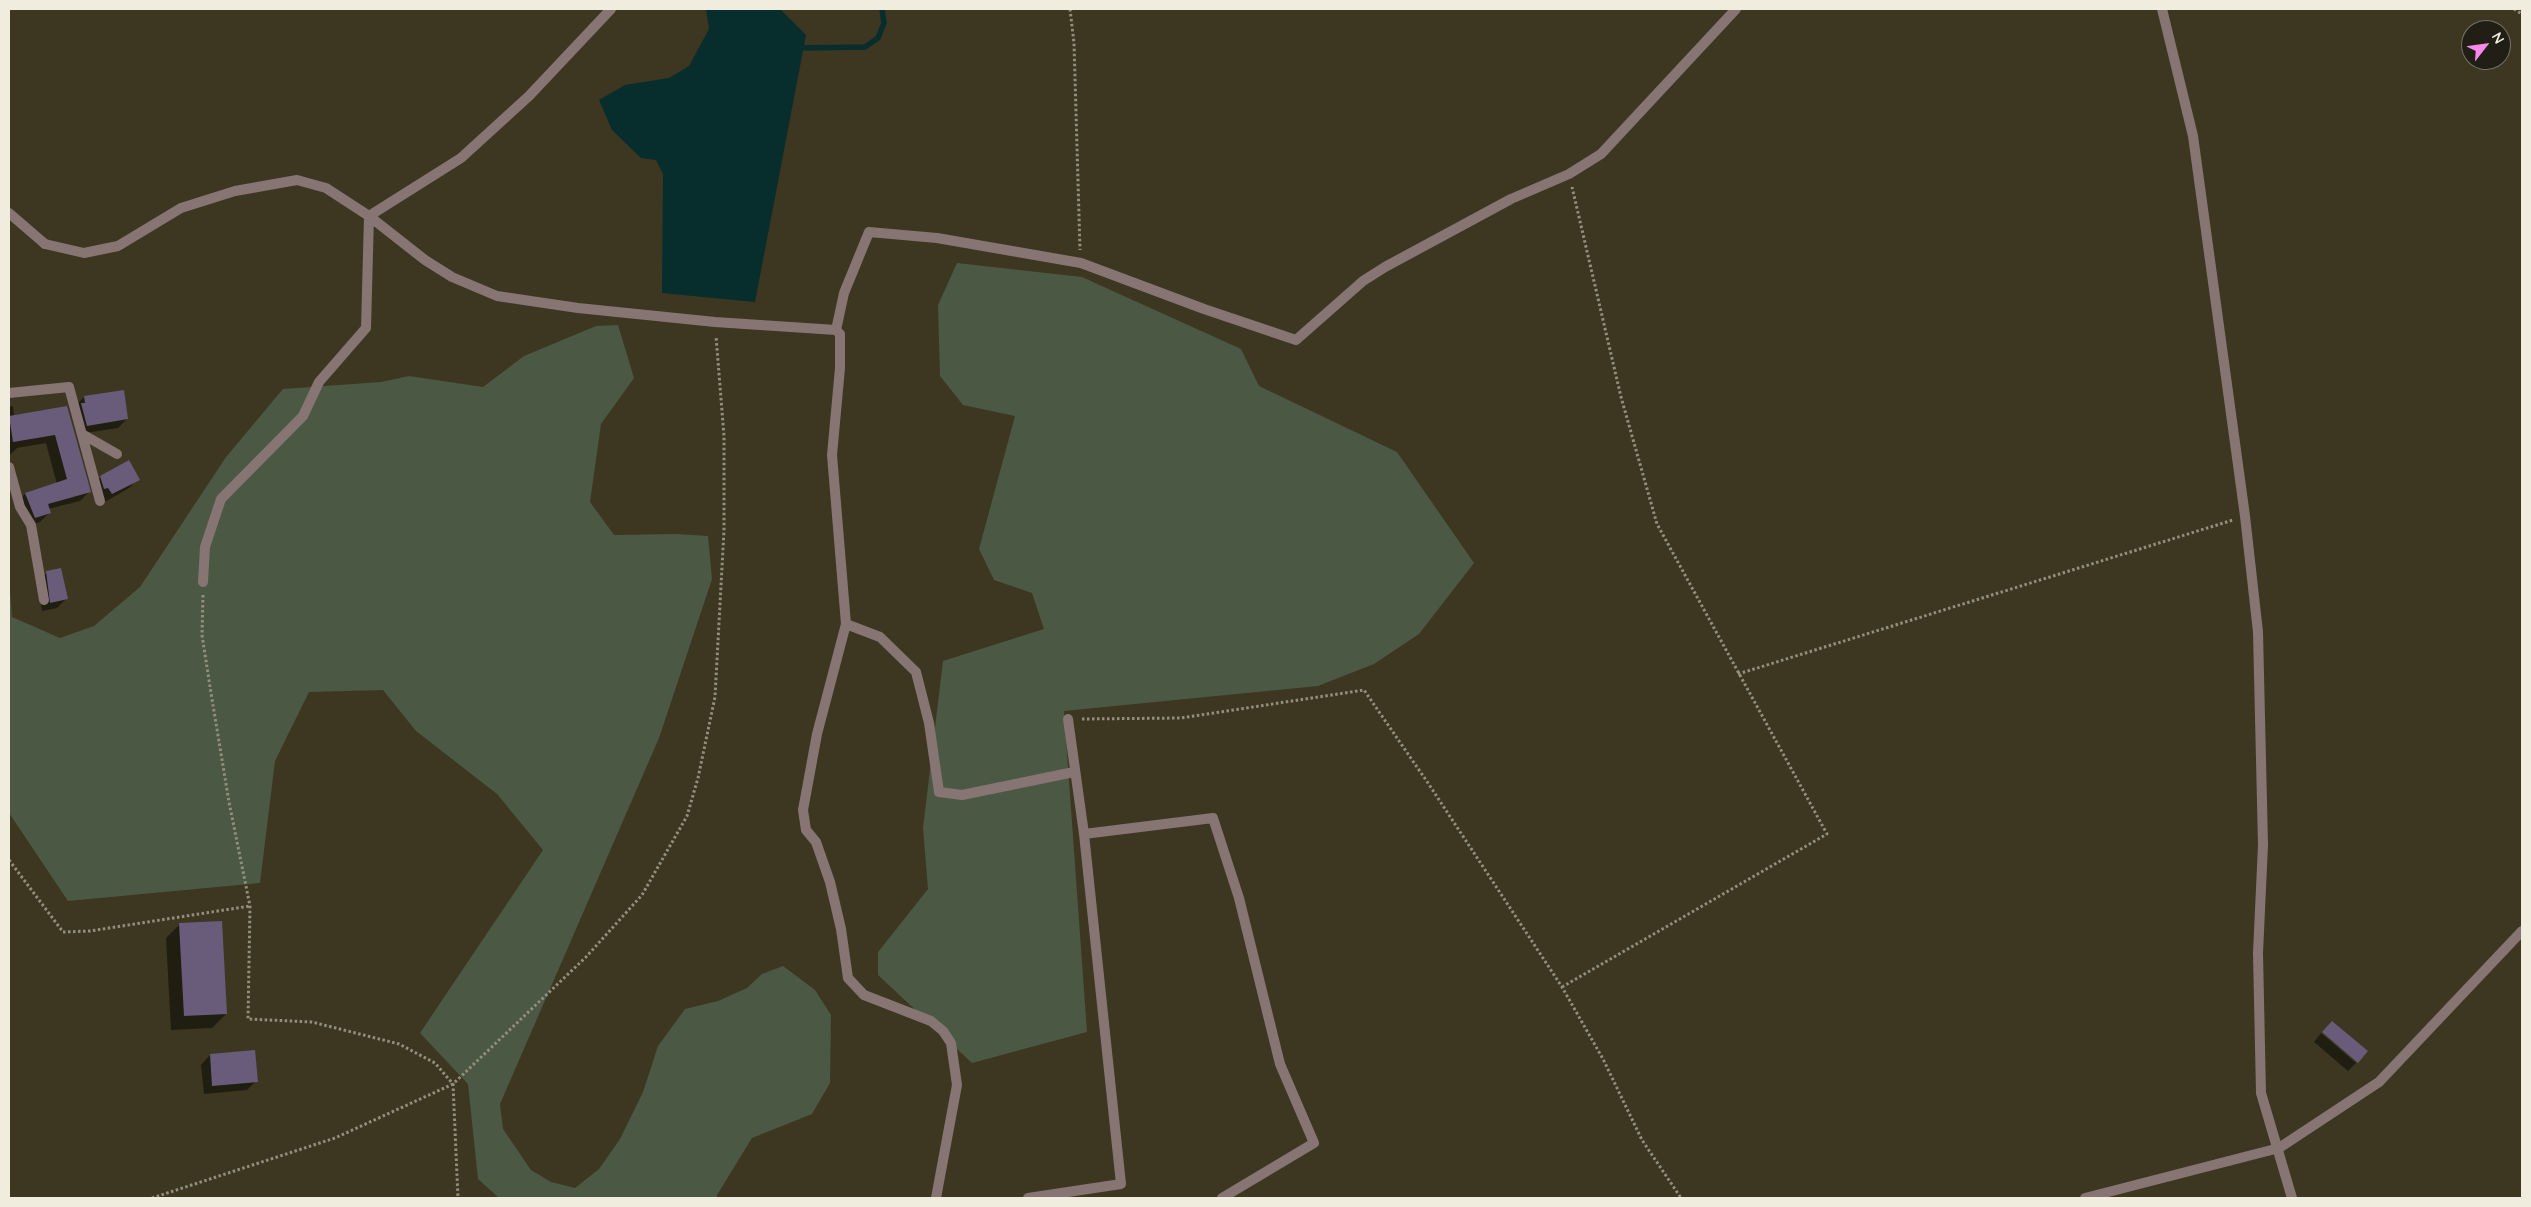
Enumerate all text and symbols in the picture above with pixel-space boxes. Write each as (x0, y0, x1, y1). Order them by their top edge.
north arrow (2461, 20, 2511, 70)
text: N (2488, 29, 2508, 47)

